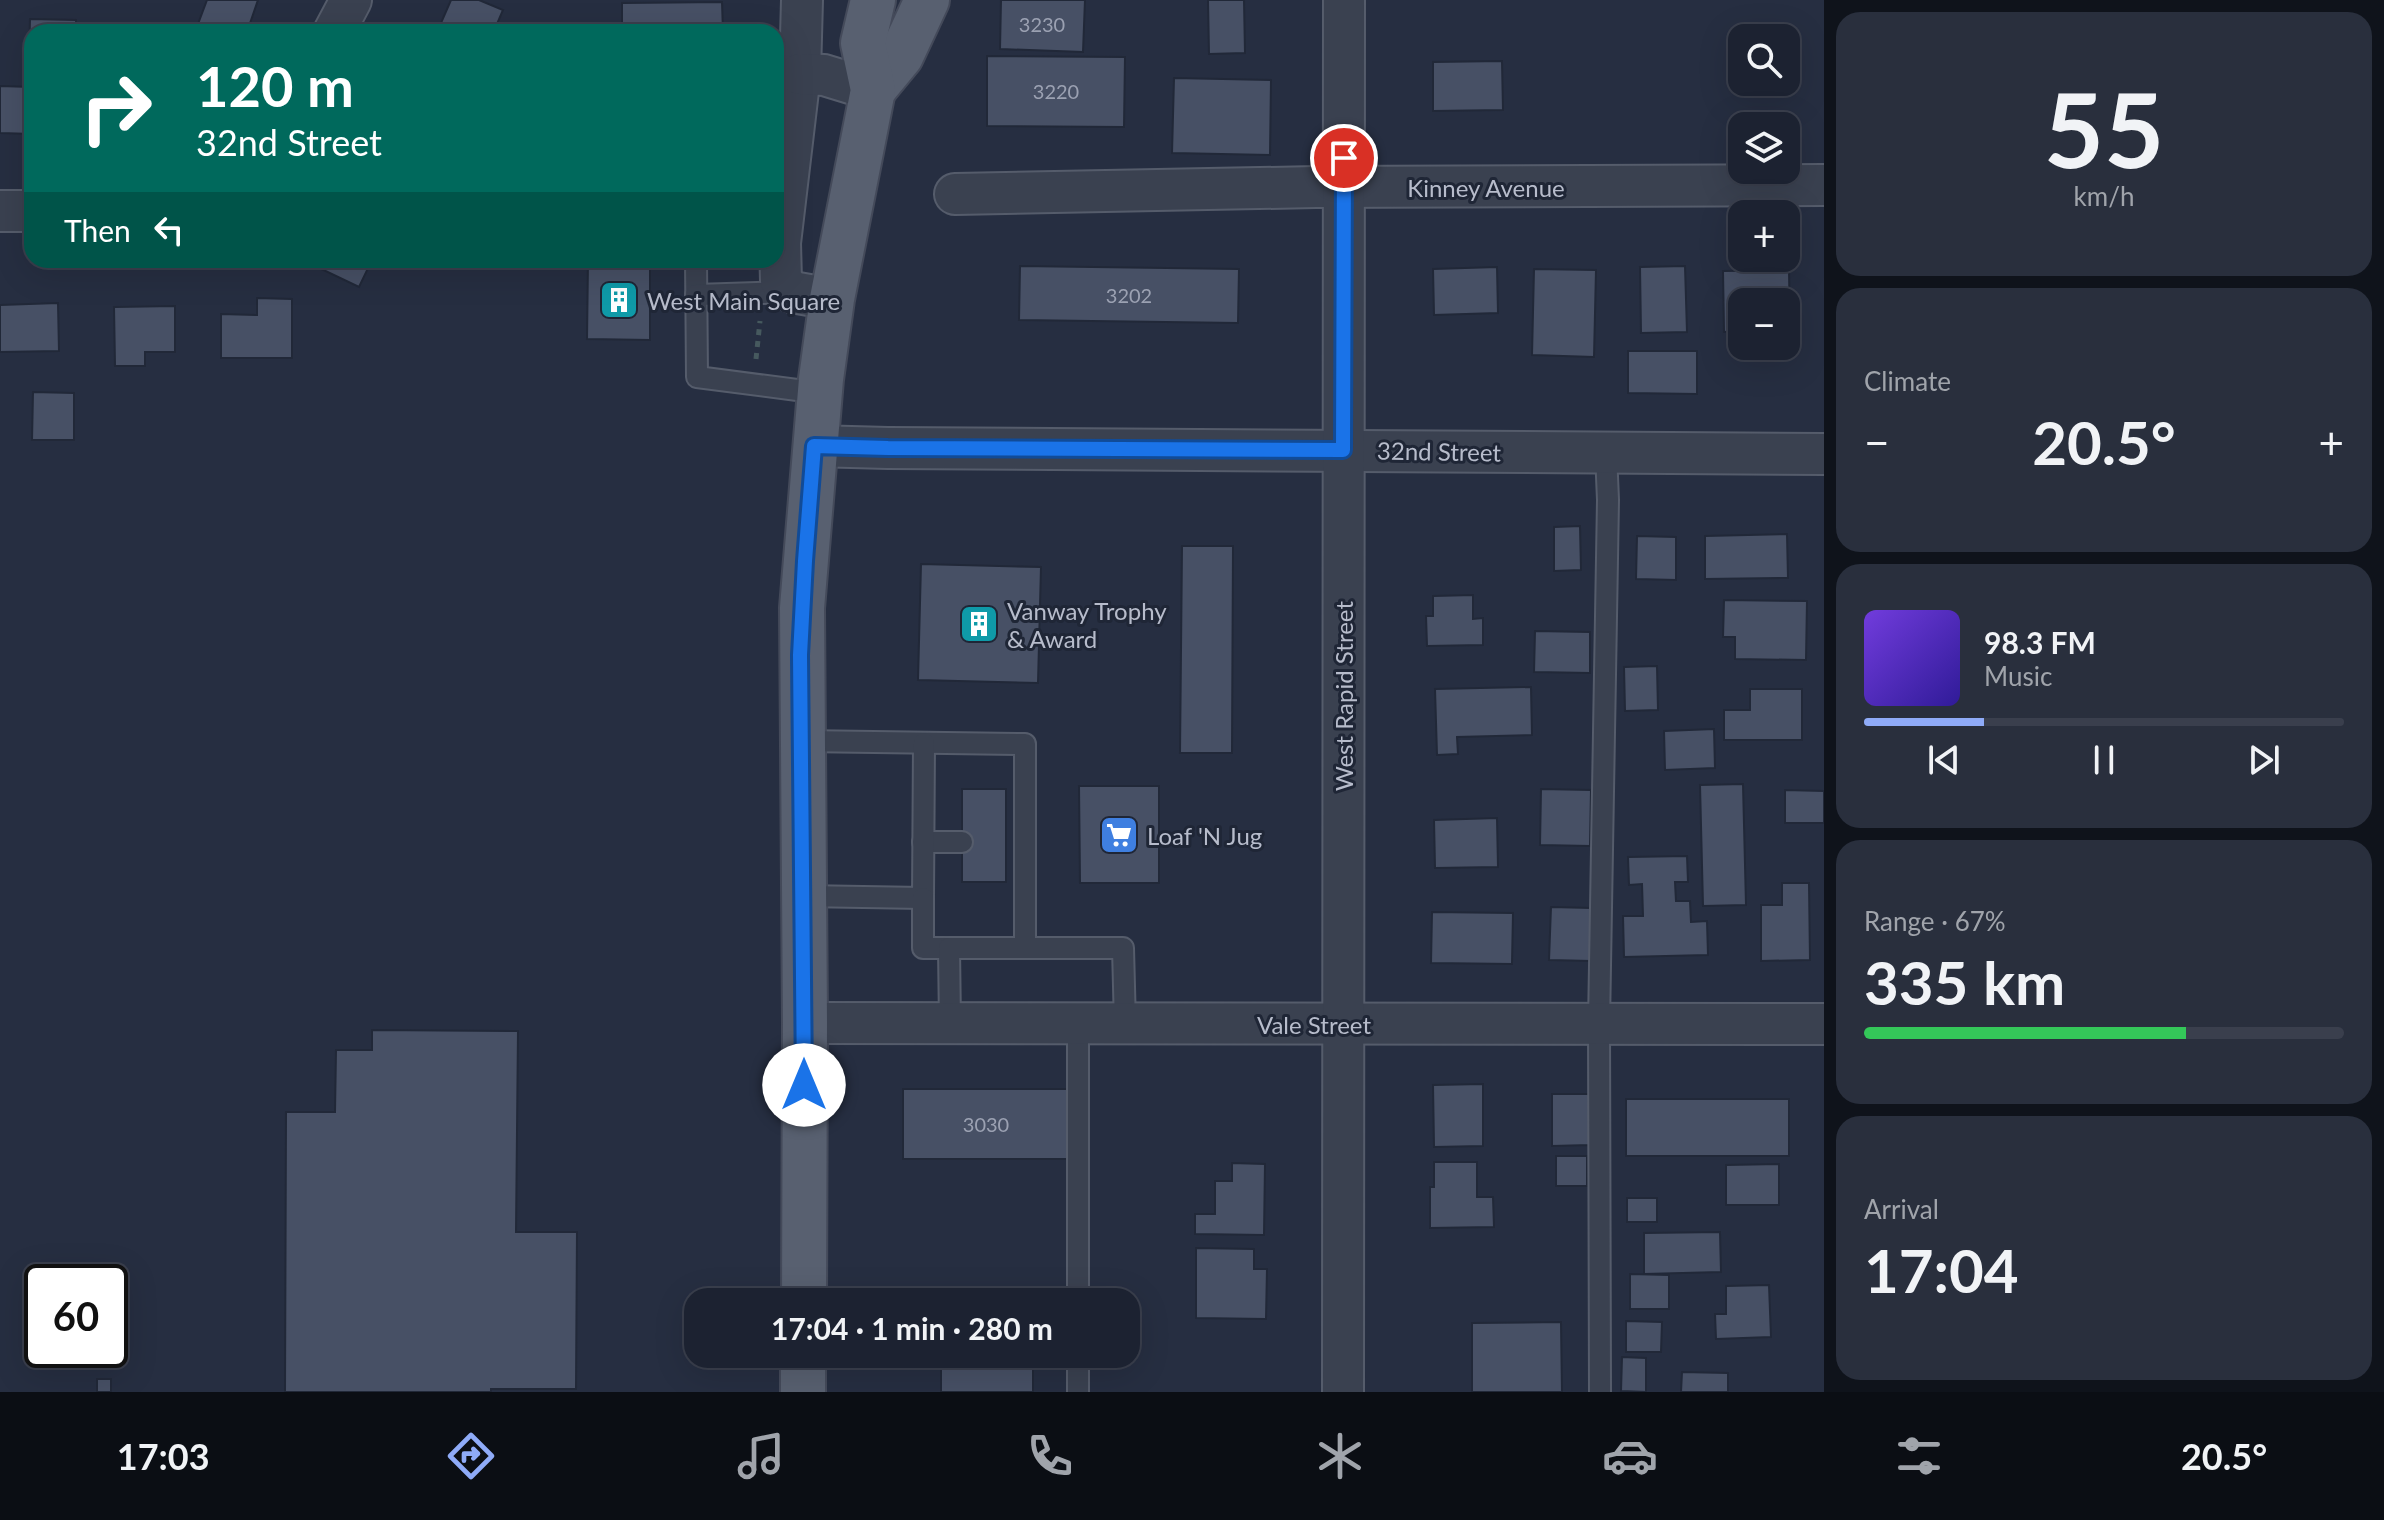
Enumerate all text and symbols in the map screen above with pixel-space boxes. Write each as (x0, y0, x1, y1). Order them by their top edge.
house number: 3230 (1019, 12, 1065, 36)
map controls (1728, 24, 1800, 360)
button: search (1728, 24, 1800, 96)
text: 120 m (196, 52, 354, 119)
icon: right (64, 56, 168, 160)
text: 55 (2044, 65, 2164, 190)
house number: 3220 (1033, 79, 1079, 103)
button: layers (1728, 112, 1800, 184)
text: 32nd Street (196, 120, 382, 164)
pin (1310, 124, 1378, 192)
icon: arrive (1322, 136, 1366, 180)
street label: Kinney Avenue (1407, 173, 1565, 202)
text: km/h (2074, 180, 2134, 212)
button: + (1728, 200, 1800, 272)
icon: left (147, 208, 191, 252)
text: Then (64, 212, 131, 248)
building icon: West Main Square (598, 279, 640, 321)
house number: 3202 (1106, 283, 1152, 307)
place label: West Main Square (647, 286, 840, 315)
button: − (1728, 288, 1800, 360)
text: Climate (1864, 365, 1951, 397)
text: 20.5° (2032, 406, 2176, 478)
text: − (1864, 416, 1890, 468)
text: + (2318, 416, 2344, 468)
street label: 32nd Street (1377, 435, 1502, 467)
place label: Vanway Trophy & Award (1007, 596, 1167, 653)
street label: West Rapid Street (1329, 601, 1358, 791)
building icon: Vanway Trophy & Award (958, 603, 1000, 645)
text: 98.3 FM (1984, 624, 2096, 660)
text: Music (1984, 660, 2052, 692)
icon: previous (1922, 738, 1966, 782)
icon: pause (2082, 738, 2126, 782)
icon: next (2242, 738, 2286, 782)
supermarket icon: Loaf 'N Jug (1098, 814, 1140, 856)
place label: Loaf 'N Jug (1147, 821, 1262, 850)
text: Range · 67% (1864, 905, 2006, 937)
text: 335 km (1864, 946, 2065, 1018)
street label: Vale Street (1257, 1010, 1371, 1039)
position arrow (762, 1043, 846, 1127)
house number: 3030 (963, 1112, 1009, 1136)
text: Arrival (1864, 1193, 1939, 1225)
text: 17:04 (1864, 1234, 2019, 1306)
speed limit sign: 60 (24, 1264, 128, 1368)
text: 17:04 · 1 min · 280 m (771, 1310, 1053, 1346)
icon: directions (443, 1428, 499, 1484)
icon: music (733, 1428, 789, 1484)
icon: phone (1022, 1428, 1078, 1484)
icon: climate (1312, 1428, 1368, 1484)
icon: car (1602, 1428, 1658, 1484)
icon: filters (1891, 1428, 1947, 1484)
text: 17:03 (117, 1434, 210, 1478)
text: 20.5° (2181, 1434, 2267, 1478)

